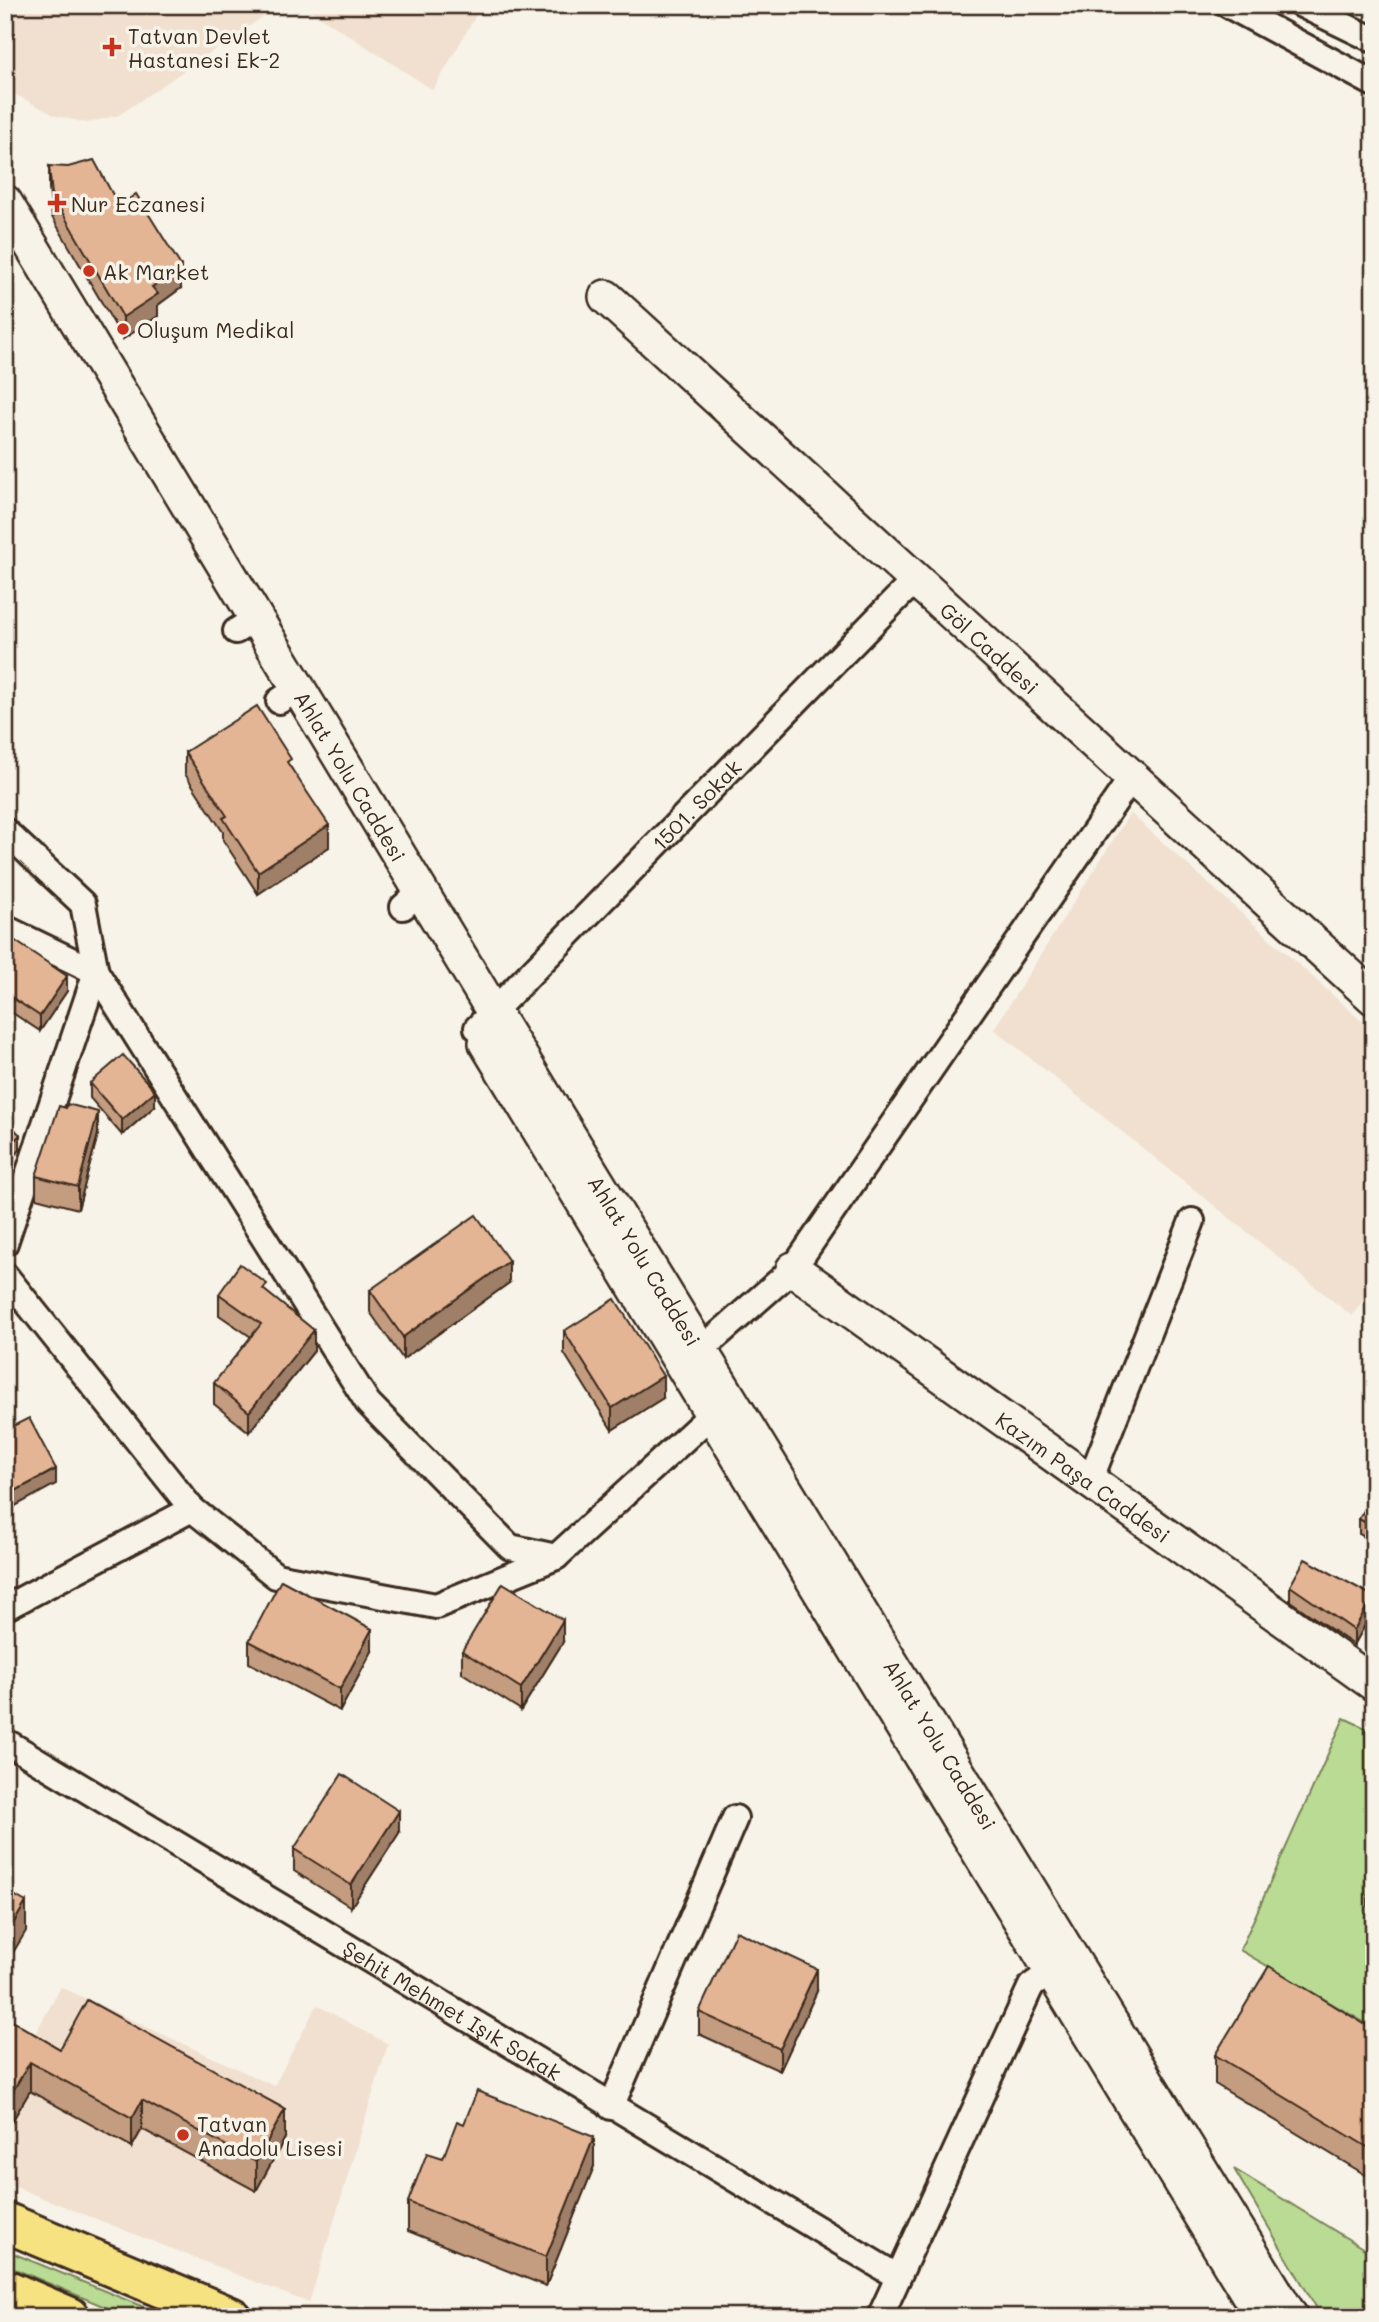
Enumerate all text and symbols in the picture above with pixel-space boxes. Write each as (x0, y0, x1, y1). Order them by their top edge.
place label: Tatvan Devlet Hastanesi Ek-2 (128, 22, 280, 73)
marker: Tatvan Devlet Hastanesi Ek-2 (102, 37, 122, 57)
place label: Nur Eczanesi (71, 190, 206, 217)
marker: Nur Eczanesi (49, 195, 65, 211)
place label: Ak Market (103, 258, 209, 285)
marker: Ak Market (81, 263, 97, 279)
place label: Oluşum Medikal (137, 316, 295, 343)
marker: Oluşum Medikal (115, 321, 131, 337)
street label: Göl Caddesi (935, 596, 1045, 699)
street label: Ahlat Yolu Caddesi (289, 685, 413, 866)
street label: 1501. Sokak (645, 753, 746, 855)
street label: Ahlat Yolu Caddesi (583, 1170, 708, 1351)
street label: Kazım Paşa Caddesi (991, 1405, 1176, 1548)
street label: Ahlat Yolu Caddesi (879, 1654, 1003, 1834)
street label: Şehit Mehmet Işık Sokak (338, 1934, 567, 2086)
place label: Tatvan Anadolu Lisesi (197, 2110, 343, 2161)
marker: Tatvan Anadolu Lisesi (175, 2127, 191, 2143)

